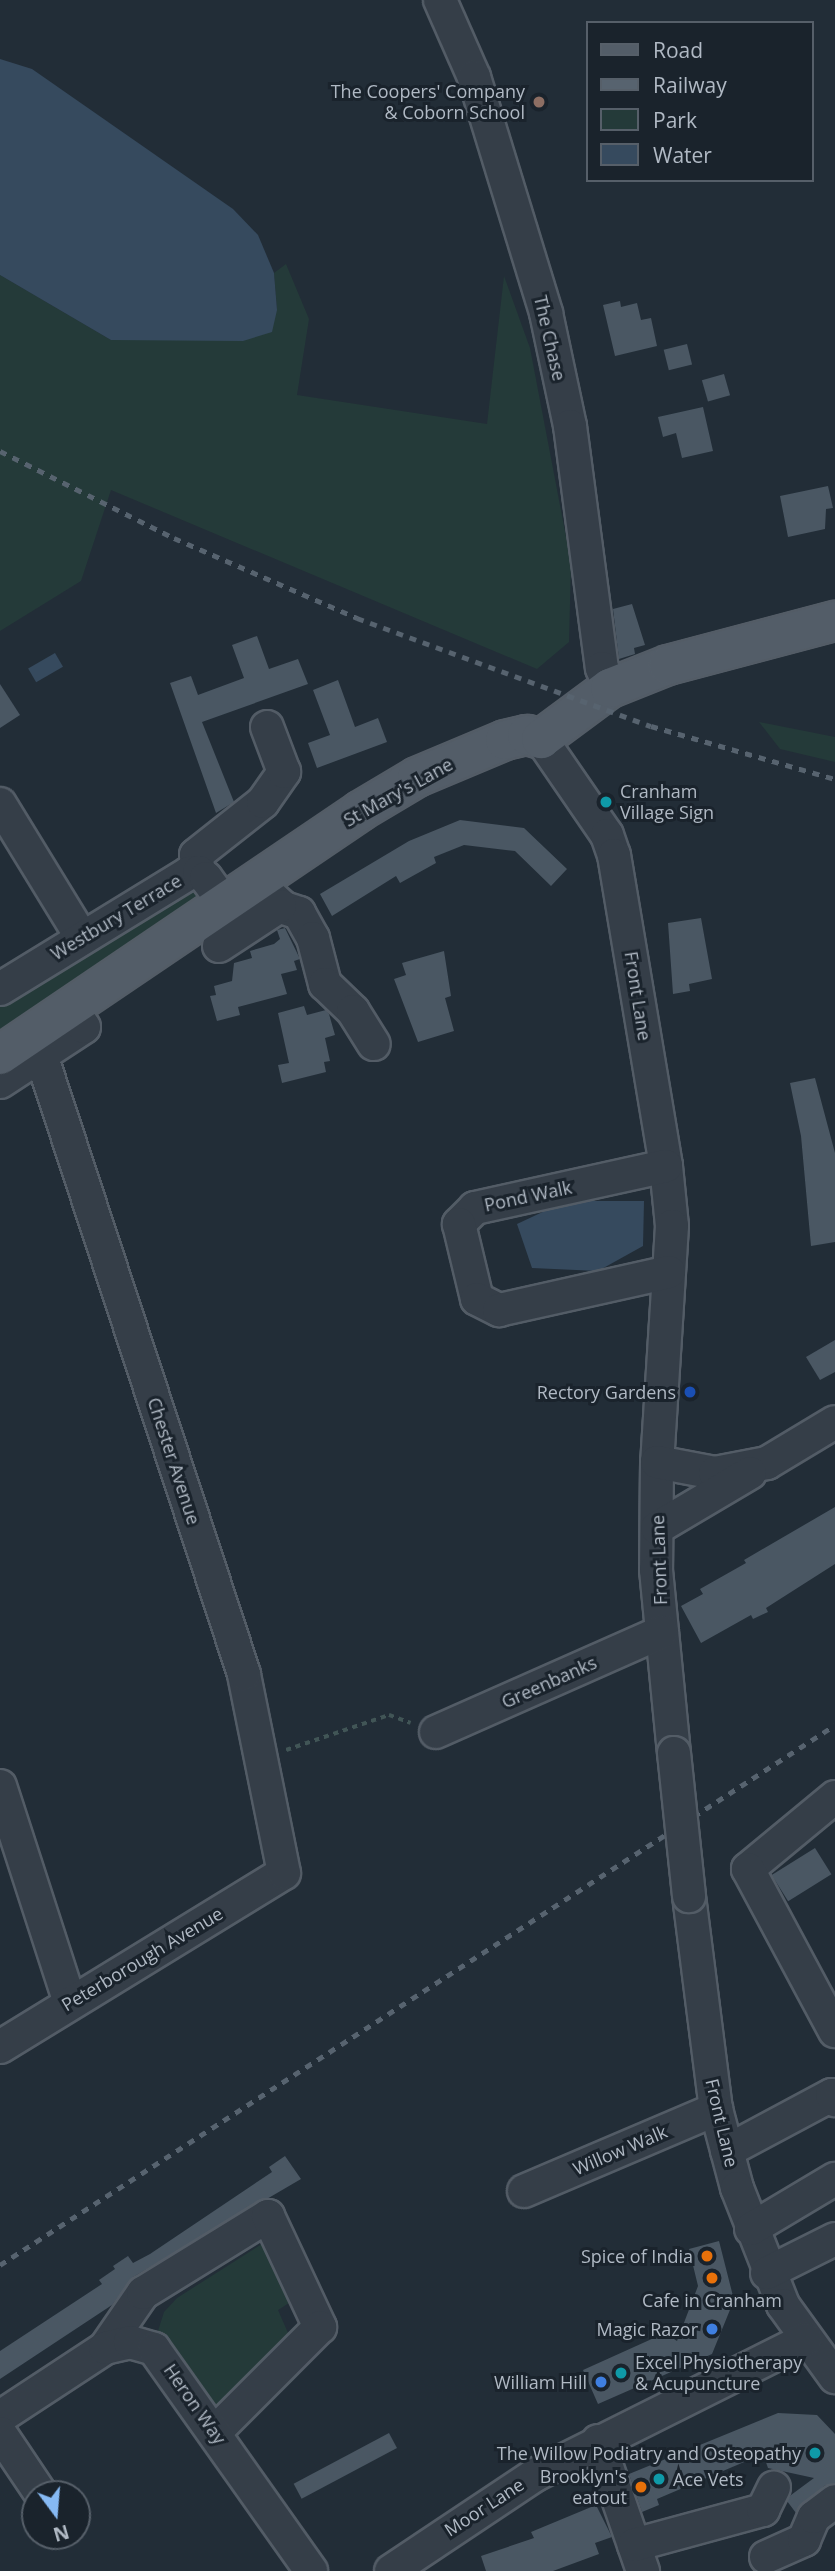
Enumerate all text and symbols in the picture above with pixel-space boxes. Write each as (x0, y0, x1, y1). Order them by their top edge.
legend (586, 21, 814, 182)
text: Road (653, 36, 703, 64)
text: Railway (653, 71, 727, 99)
place label: The Coopers' Company & Coborn School (331, 81, 525, 124)
marker: The Coopers' Company & Coborn School (531, 94, 547, 110)
text: Park (653, 106, 697, 134)
text: Water (653, 141, 712, 169)
street label: The Chase (530, 293, 570, 383)
street label: St Mary's Lane (340, 753, 456, 831)
place label: Cranham Village Sign (620, 781, 714, 824)
marker: Cranham Village Sign (598, 794, 614, 810)
street label: Westbury Terrace (47, 870, 185, 964)
street label: Front Lane (620, 950, 656, 1042)
street label: Pond Walk (482, 1176, 574, 1216)
place label: Rectory Gardens (537, 1381, 676, 1403)
marker: Rectory Gardens (682, 1384, 698, 1400)
street label: Chester Avenue (143, 1395, 205, 1527)
street label: Front Lane (647, 1515, 671, 1605)
street label: Greenbanks (498, 1651, 600, 1713)
street label: Peterborough Avenue (58, 1902, 226, 2016)
street label: Front Lane (701, 2077, 743, 2169)
street label: Willow Walk (570, 2120, 670, 2180)
place label: Spice of India (581, 2245, 693, 2267)
marker: Spice of India (699, 2248, 715, 2264)
marker: Cafe in Cranham (704, 2270, 720, 2286)
place label: Cafe in Cranham (642, 2289, 782, 2311)
place label: Magic Razor (596, 2318, 698, 2340)
marker: Magic Razor (704, 2321, 720, 2337)
place label: Excel Physiotherapy & Acupuncture (635, 2352, 802, 2394)
street label: Heron Way (160, 2360, 230, 2448)
marker: Excel Physiotherapy & Acupuncture (613, 2365, 629, 2381)
place label: William Hill (494, 2371, 587, 2393)
marker: William Hill (593, 2374, 609, 2390)
place label: The Willow Podiatry and Osteopathy (497, 2442, 801, 2464)
marker: The Willow Podiatry and Osteopathy (807, 2445, 823, 2461)
place label: Brooklyn's eatout (540, 2466, 627, 2508)
place label: Ace Vets (673, 2468, 744, 2490)
marker: Ace Vets (651, 2471, 667, 2487)
street label: Moor Lane (440, 2473, 528, 2541)
marker: Brooklyn's eatout (633, 2479, 649, 2495)
north arrow (21, 2480, 91, 2550)
text: N (50, 2519, 72, 2548)

